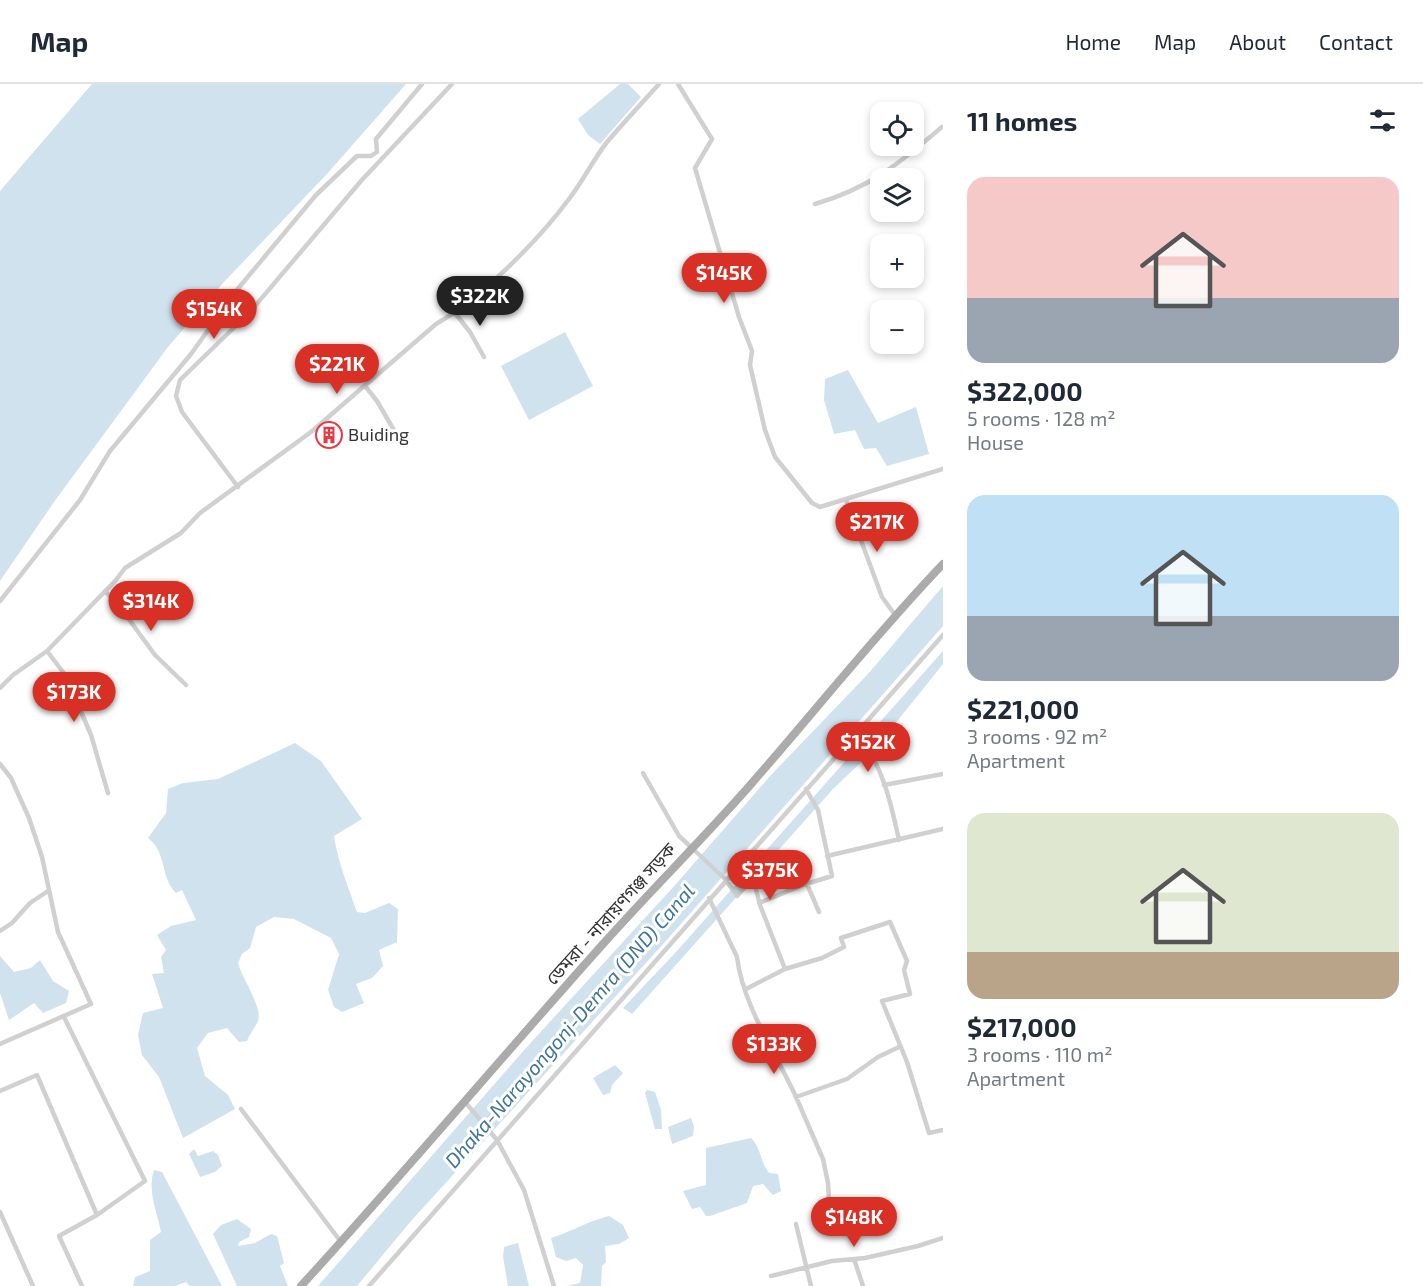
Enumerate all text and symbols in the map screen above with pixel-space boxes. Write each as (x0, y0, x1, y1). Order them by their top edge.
text: Map (30, 24, 88, 58)
text: Home (1065, 29, 1121, 54)
text: Map (1154, 29, 1196, 54)
text: About (1229, 29, 1286, 54)
text: Contact (1319, 29, 1393, 54)
map controls (870, 102, 924, 354)
button: locate (870, 102, 924, 156)
icon: filters (1366, 104, 1399, 137)
text: 11 homes (967, 105, 1077, 136)
button: layers (870, 168, 924, 222)
icon: home (1129, 216, 1237, 324)
button: + (870, 234, 924, 288)
pin: $145K (682, 253, 766, 304)
text: $145K (696, 260, 752, 284)
pin: $322K (438, 276, 522, 327)
text: $322K (451, 283, 509, 307)
pin: $154K (172, 289, 256, 340)
text: $154K (186, 296, 242, 320)
button: − (870, 300, 924, 354)
pin: $221K (295, 344, 379, 395)
text: $221K (309, 351, 365, 375)
text: $322,000 (967, 375, 1083, 406)
text: 5 rooms · 128 m² (967, 406, 1116, 430)
building icon: Buiding (314, 420, 344, 450)
place label: Buiding (348, 423, 409, 445)
text: House (967, 430, 1024, 454)
pin: $217K (835, 502, 919, 553)
text: $217K (849, 509, 905, 533)
icon: home (1129, 534, 1237, 642)
pin: $314K (109, 581, 193, 632)
text: $314K (123, 588, 180, 612)
pin: $173K (32, 672, 116, 723)
text: $173K (47, 679, 101, 703)
text: $221,000 (967, 693, 1079, 724)
pin: $152K (826, 722, 910, 773)
text: 3 rooms · 92 m² (967, 724, 1107, 748)
text: $152K (840, 729, 896, 753)
text: Apartment (967, 748, 1065, 772)
street label: ডেমরা - নারায়ণগঞ্জ সড়ক (541, 837, 680, 989)
pin: $375K (728, 850, 812, 901)
icon: home (1129, 852, 1237, 960)
text: $375K (741, 857, 799, 881)
water label: Dhaka-Narayongonj-Demra (DND) Canal (439, 879, 700, 1173)
text: $217,000 (967, 1011, 1077, 1042)
pin: $133K (732, 1024, 816, 1075)
text: $133K (746, 1031, 802, 1055)
text: 3 rooms · 110 m² (967, 1042, 1113, 1066)
text: Apartment (967, 1066, 1065, 1090)
pin: $148K (812, 1197, 896, 1248)
text: $148K (825, 1204, 883, 1228)

